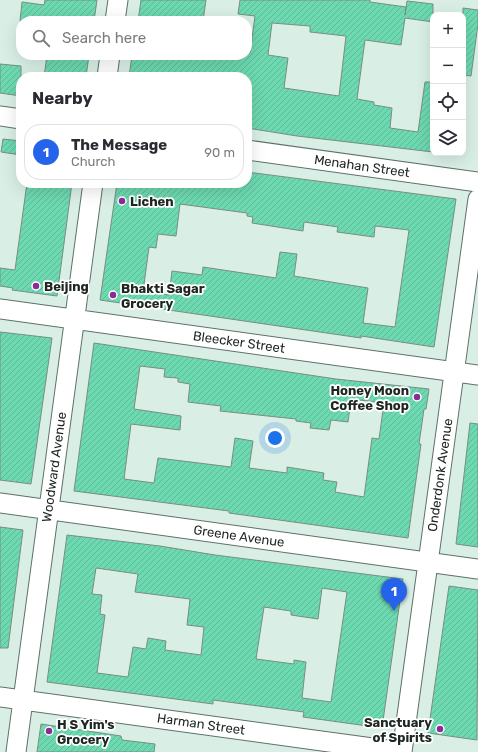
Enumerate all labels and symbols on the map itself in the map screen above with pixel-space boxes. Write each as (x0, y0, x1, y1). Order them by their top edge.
street label: Menahan Street (313, 152, 411, 180)
place label: Lichen (130, 194, 174, 209)
marker: Lichen (117, 196, 127, 206)
place label: Beijing (44, 279, 89, 294)
marker: Beijing (31, 281, 41, 291)
place label: Bhakti Sagar Grocery (121, 281, 205, 311)
marker: Bhakti Sagar Grocery (108, 290, 118, 300)
street label: Bleecker Street (192, 328, 286, 356)
place label: Honey Moon Coffee Shop (330, 383, 409, 413)
marker: Honey Moon Coffee Shop (412, 392, 422, 402)
street label: Woodward Avenue (39, 411, 69, 523)
street label: Onderdonk Avenue (425, 417, 455, 533)
your location (265, 428, 285, 448)
street label: Greene Avenue (193, 522, 285, 550)
pin: 1 (381, 578, 407, 611)
street label: Harman Street (156, 710, 246, 738)
place label: Sanctuary of Spirits (364, 715, 432, 745)
place label: H S Yim's Grocery (57, 717, 115, 747)
marker: Sanctuary of Spirits (435, 724, 445, 734)
marker: H S Yim's Grocery (44, 726, 54, 736)

